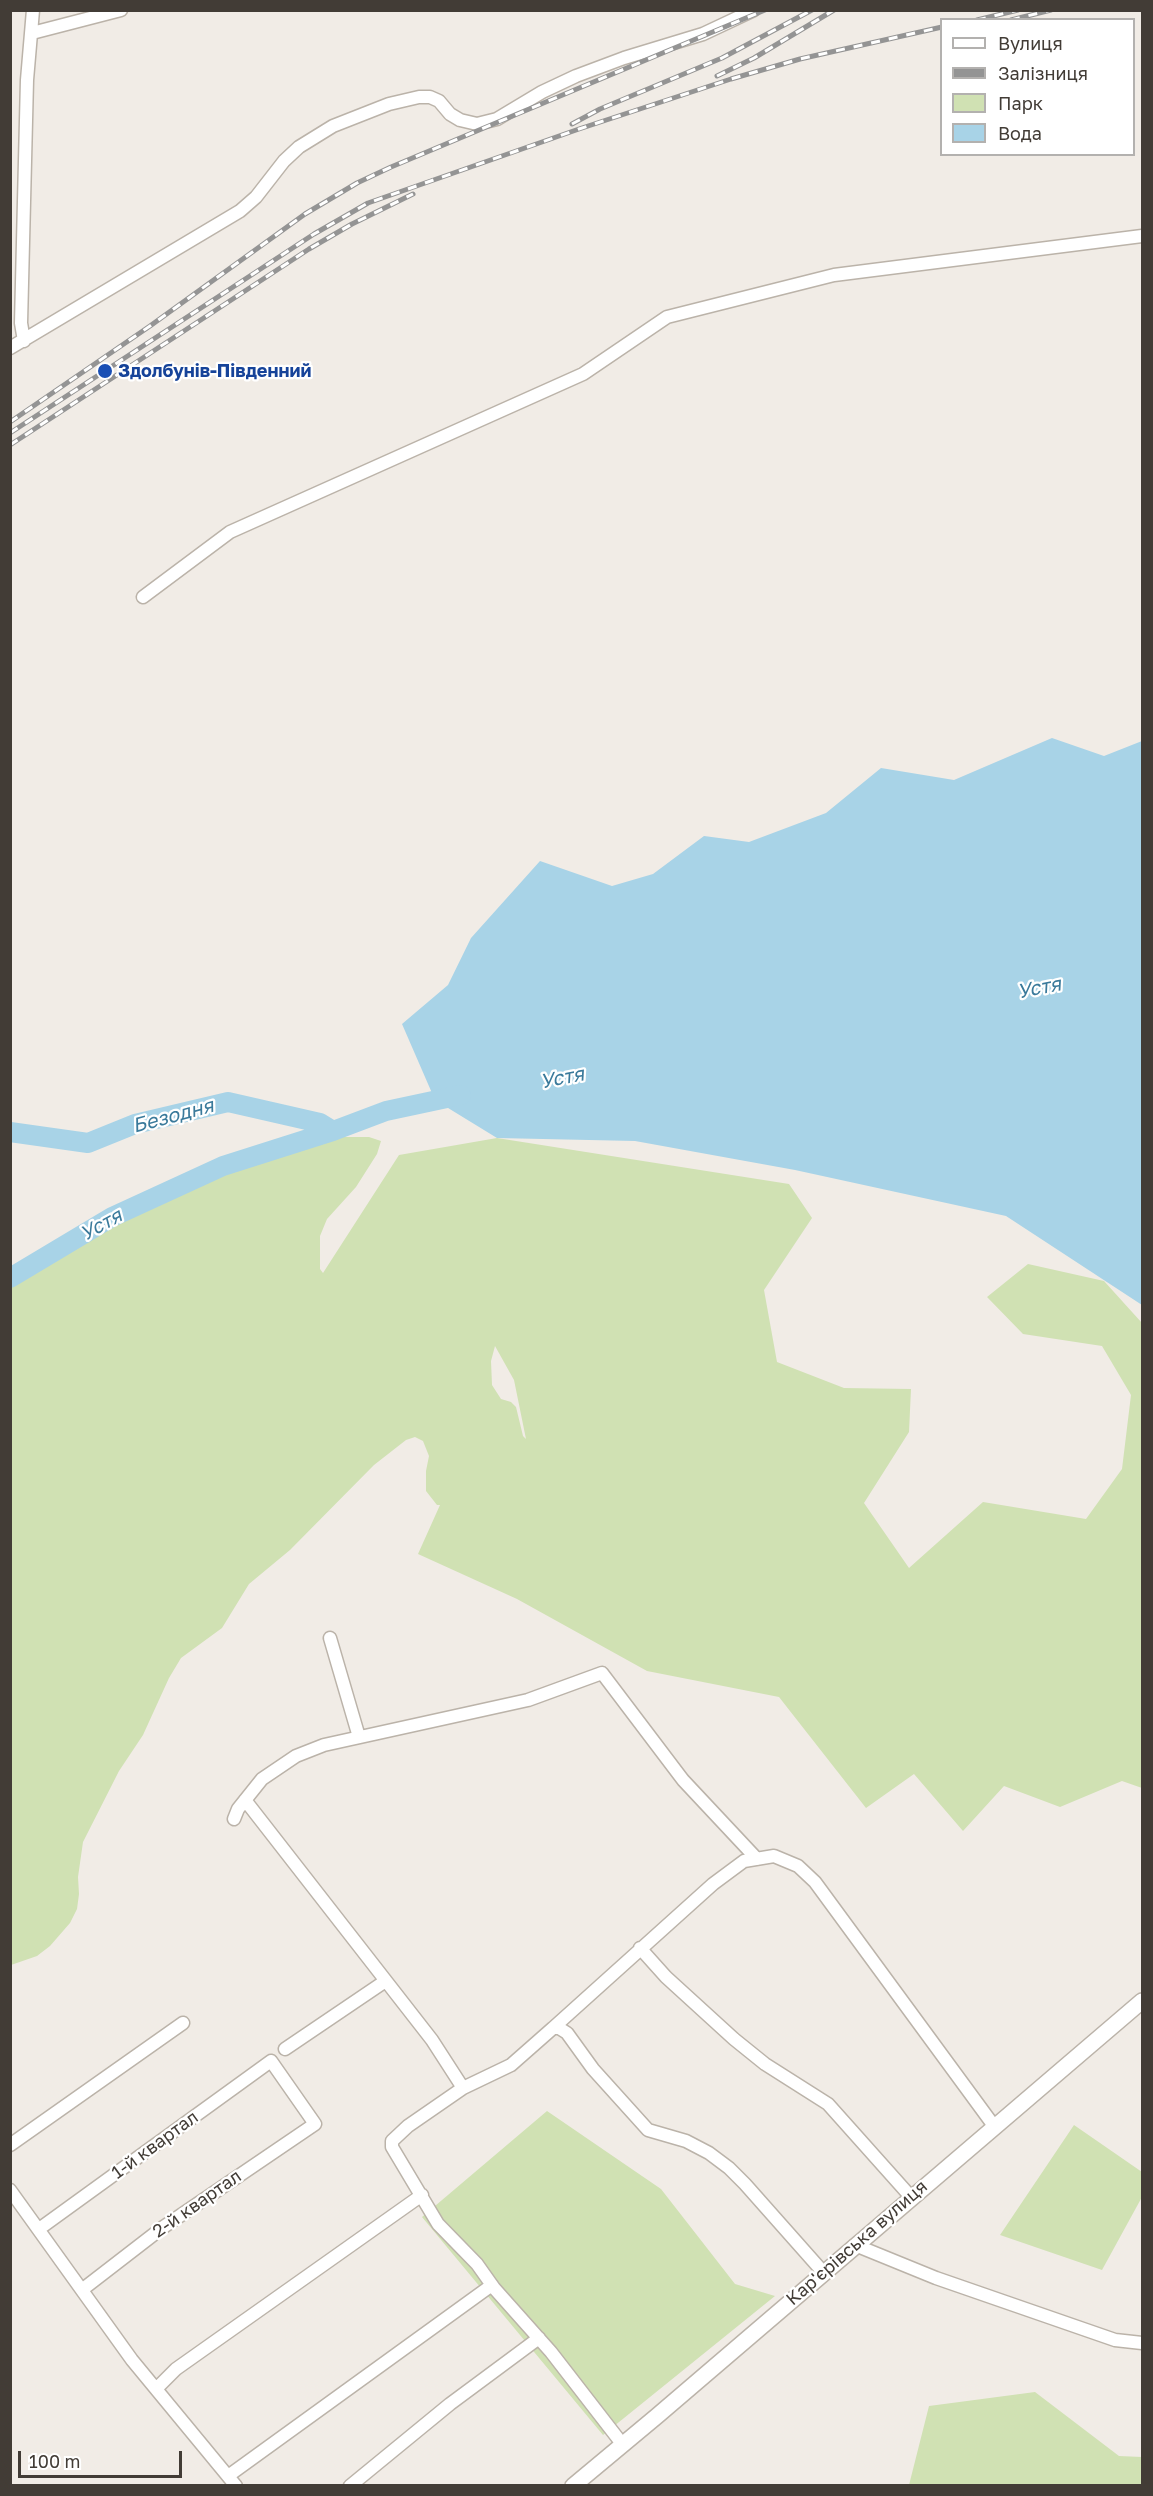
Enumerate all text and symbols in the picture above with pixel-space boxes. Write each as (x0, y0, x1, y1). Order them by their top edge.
legend (940, 18, 1135, 156)
text: Вулиця (998, 32, 1063, 54)
text: Залізниця (998, 62, 1088, 84)
text: Парк (998, 92, 1043, 114)
text: Вода (998, 122, 1042, 144)
place label: Здолбунів-Південний (118, 360, 311, 382)
marker: Здолбунів-Південний (96, 362, 114, 380)
water label: Устя (1015, 972, 1063, 1004)
water label: Устя (538, 1062, 586, 1094)
water label: Безодня (130, 1094, 216, 1138)
water label: Устя (76, 1204, 126, 1246)
street label: 1-й квартал (107, 2106, 203, 2184)
street label: 2-й квартал (148, 2165, 246, 2243)
street label: Кар'єрівська вулиця (782, 2176, 932, 2310)
scale bar (21, 2439, 184, 2477)
text: 100 m (29, 2450, 80, 2472)

